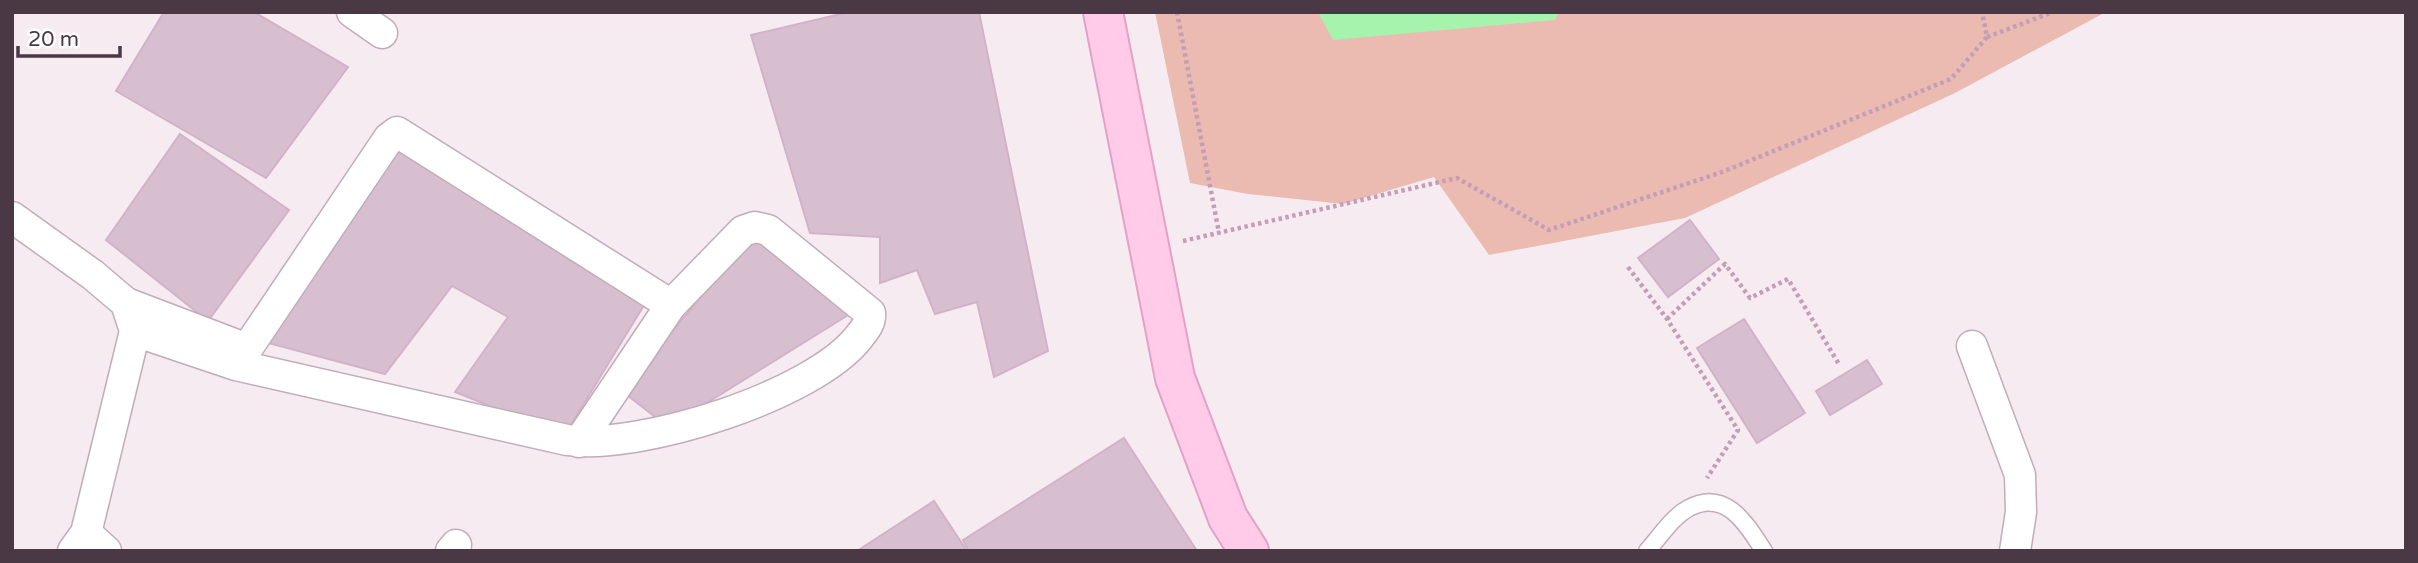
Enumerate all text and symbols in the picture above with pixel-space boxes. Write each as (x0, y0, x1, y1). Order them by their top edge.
scale bar (18, 14, 119, 58)
text: 20 m (28, 27, 79, 52)

